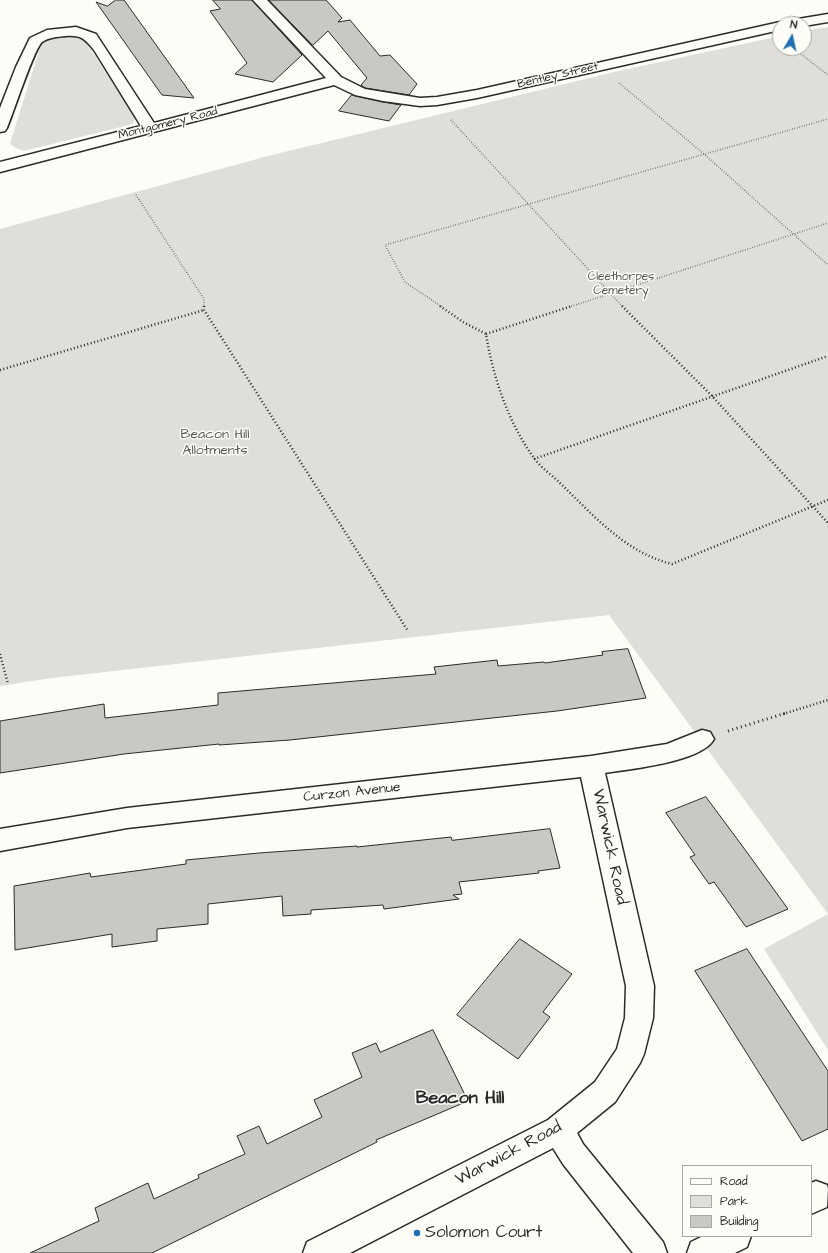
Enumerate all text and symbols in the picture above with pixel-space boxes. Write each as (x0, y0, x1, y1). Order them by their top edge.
north arrow (772, 16, 812, 56)
text: N (789, 17, 798, 33)
street label: Bentley Street (516, 60, 600, 92)
street label: Montgomery Road (117, 105, 219, 143)
park label: Cleethorpes Cemetery (588, 270, 654, 298)
park label: Beacon Hill Allotments (181, 427, 249, 460)
street label: Curzon Avenue (303, 780, 401, 806)
street label: Warwick Road (587, 787, 631, 907)
district label: Beacon Hill (416, 1088, 504, 1110)
street label: Warwick Road (452, 1117, 566, 1191)
legend (682, 1165, 812, 1237)
text: Road (720, 1173, 748, 1190)
text: Park (720, 1193, 748, 1210)
text: Building (720, 1213, 758, 1230)
place label: Solomon Court (425, 1223, 542, 1243)
marker: Solomon Court (412, 1228, 422, 1238)

